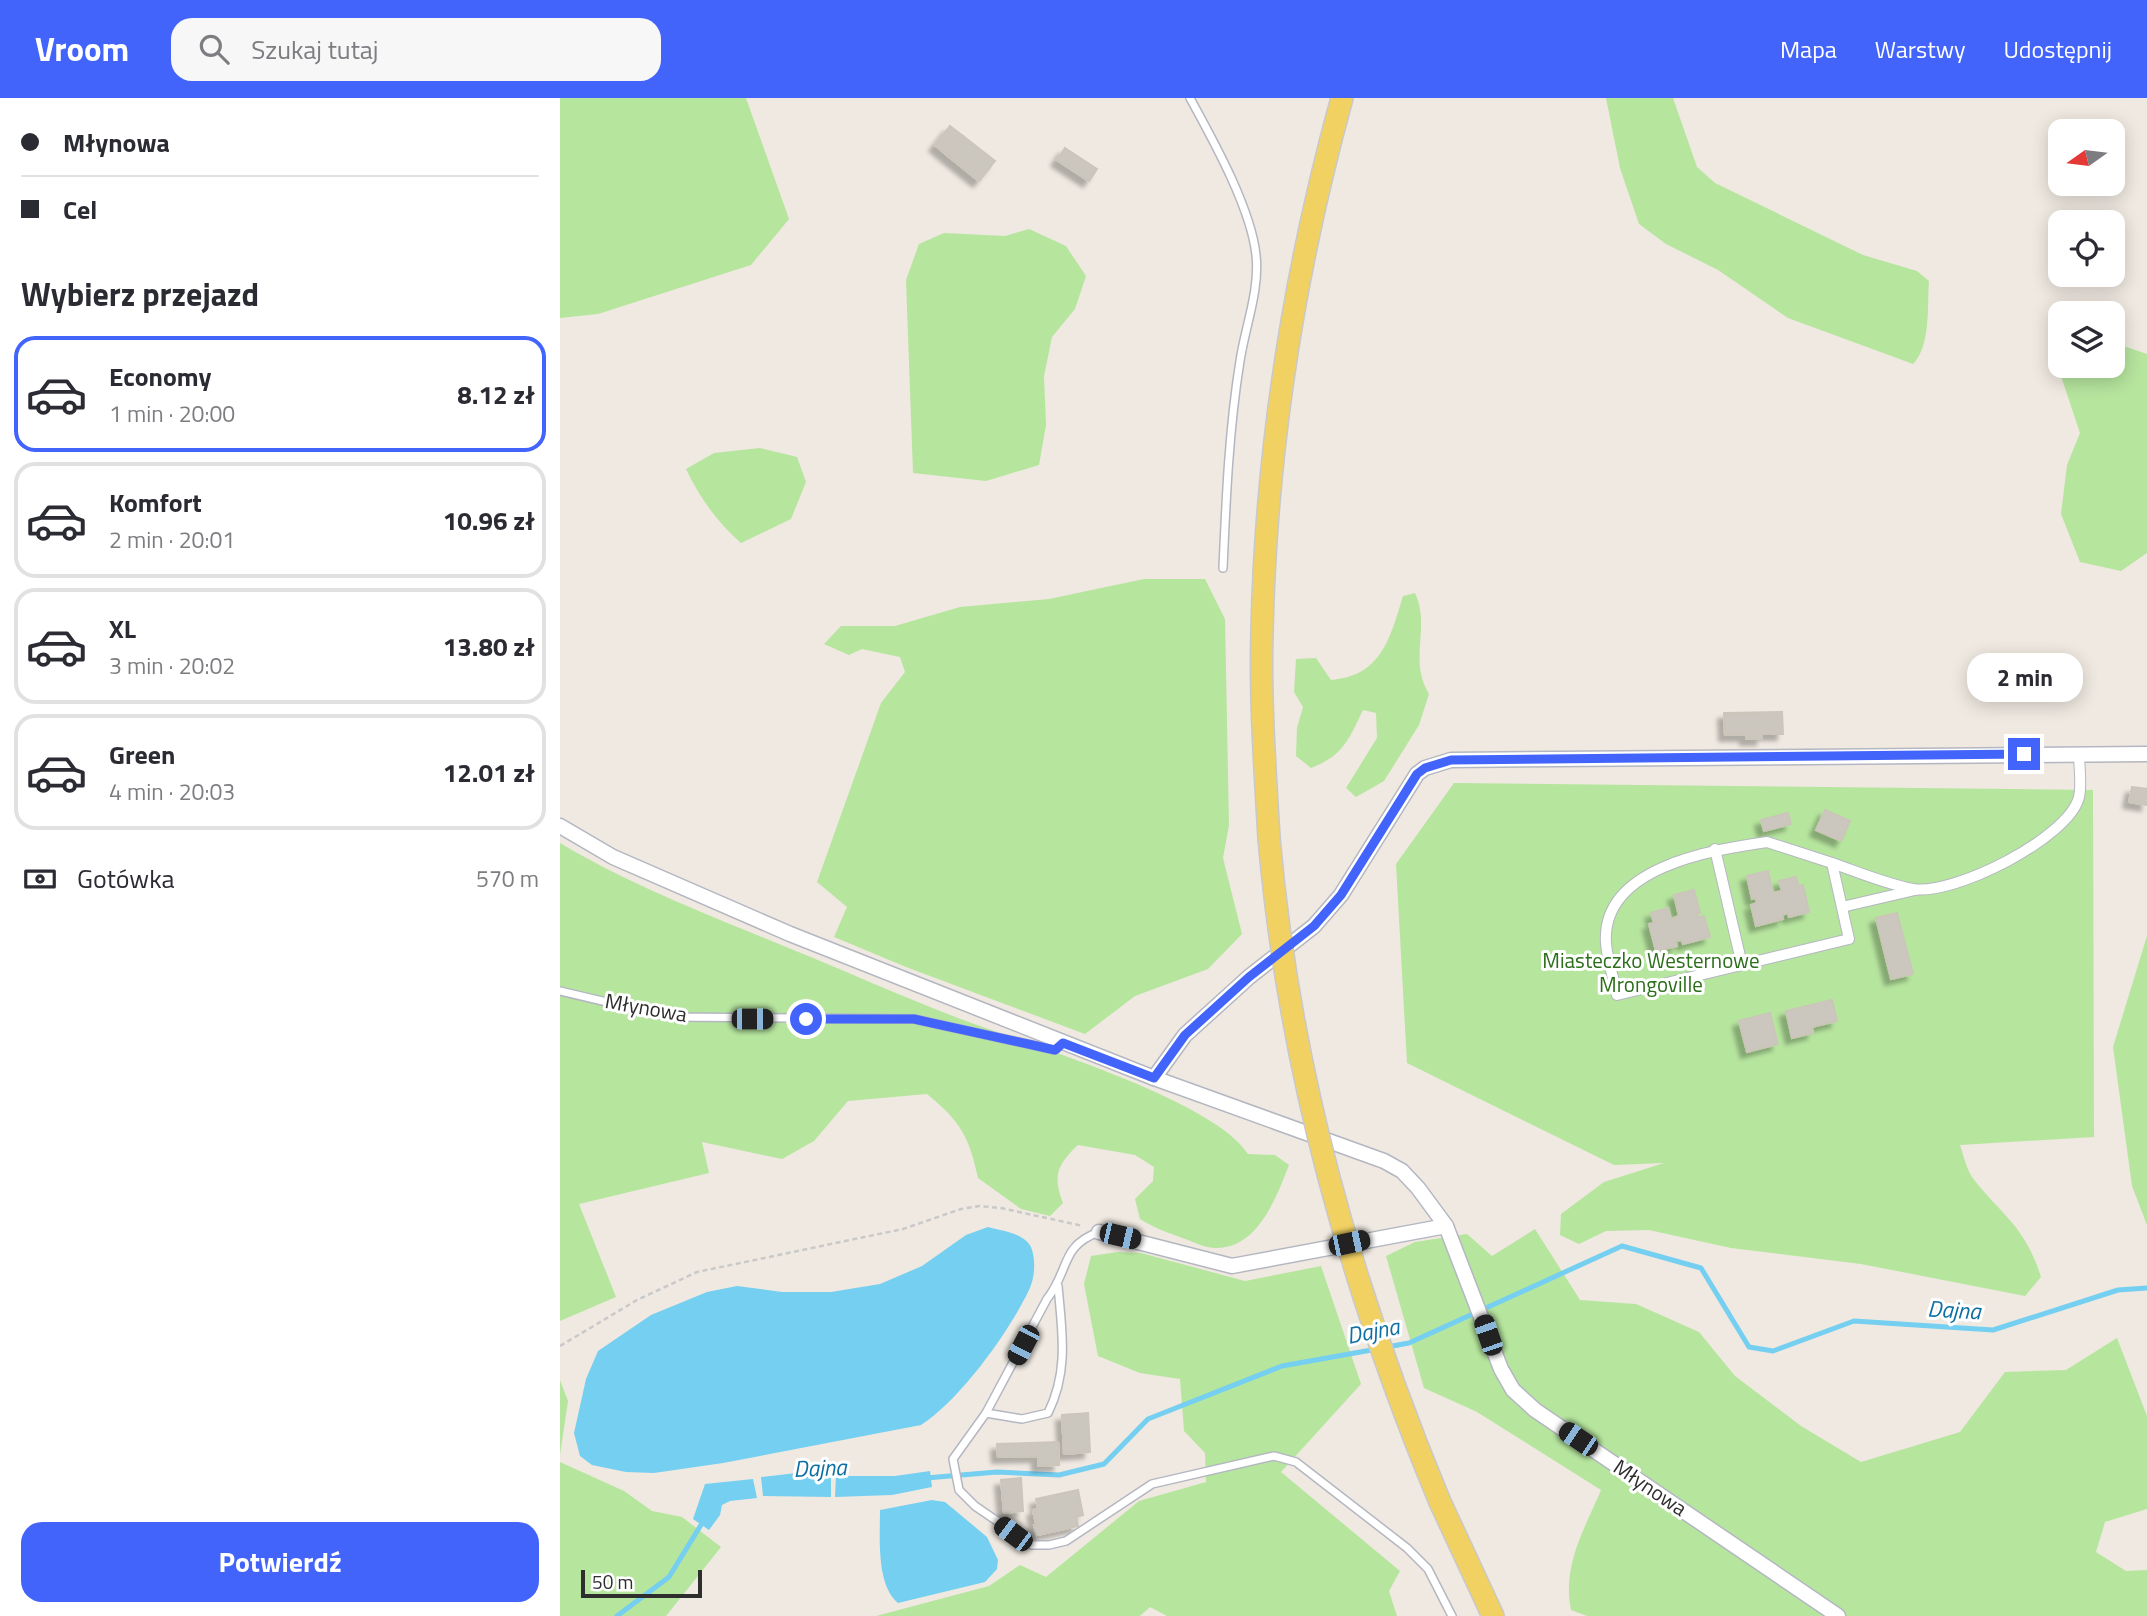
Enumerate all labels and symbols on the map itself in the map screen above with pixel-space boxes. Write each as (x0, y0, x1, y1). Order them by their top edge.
north arrow (2048, 119, 2124, 196)
callout: 2 min (1966, 652, 2082, 702)
route end (2008, 738, 2040, 770)
park label: Miasteczko Westernowe Mrongoville (1542, 944, 1760, 1000)
street label: Młynowa (603, 984, 690, 1030)
route start (790, 1003, 822, 1035)
car (732, 1009, 774, 1030)
car (1098, 1221, 1143, 1251)
car (1327, 1228, 1372, 1258)
water label: Dajna (1927, 1291, 1983, 1328)
water label: Dajna (1343, 1308, 1404, 1353)
car (1472, 1312, 1505, 1358)
car (1004, 1322, 1043, 1368)
car (1555, 1419, 1602, 1459)
water label: Dajna (793, 1449, 849, 1486)
street label: Młynowa (1607, 1451, 1694, 1524)
car (990, 1513, 1037, 1555)
scale bar (581, 1567, 702, 1599)

